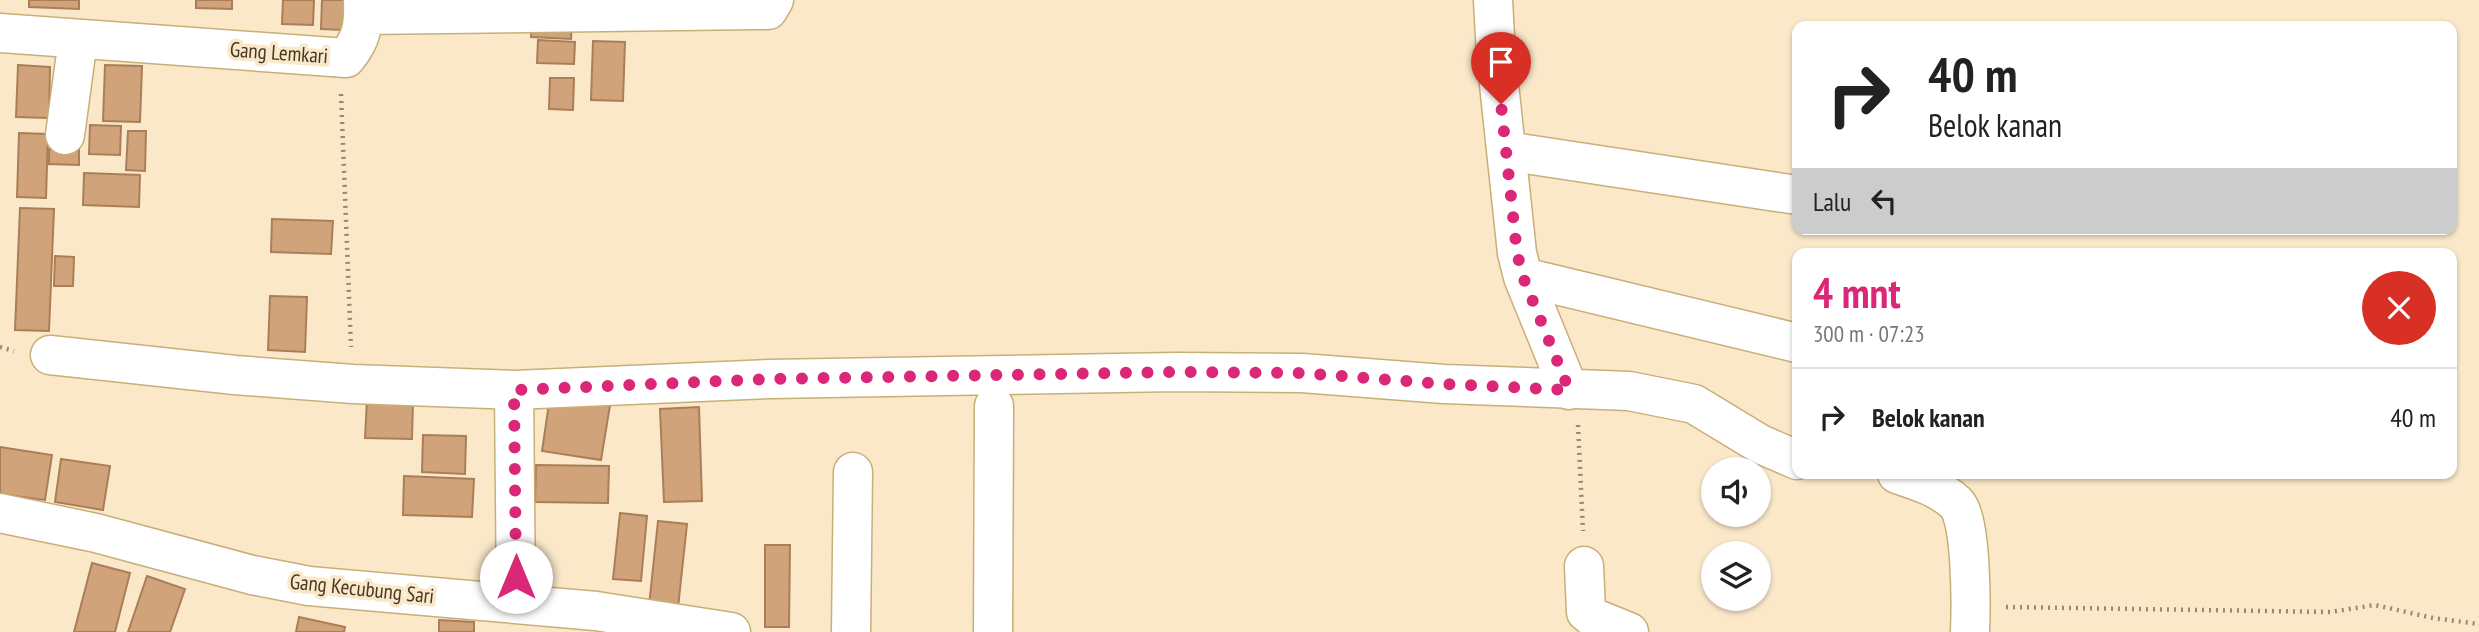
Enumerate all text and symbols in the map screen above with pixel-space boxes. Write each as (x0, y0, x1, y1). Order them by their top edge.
pin (1471, 32, 1531, 104)
street label: Gang Lemkari (229, 36, 329, 69)
text: 40 m (1928, 42, 2017, 106)
icon: arrive (1482, 43, 1520, 81)
icon: right (1813, 49, 1904, 140)
text: Belok kanan (1928, 104, 2062, 146)
icon: left (1865, 182, 1903, 220)
text: Lalu (1813, 185, 1851, 218)
text: 4 mnt (1813, 265, 1901, 320)
button: close (2362, 271, 2436, 345)
text: 300 m · 07:23 (1813, 319, 1925, 348)
icon: right (1813, 398, 1851, 436)
text: Belok kanan (1872, 401, 1985, 434)
text: 40 m (2390, 401, 2436, 434)
map controls (1701, 457, 1771, 611)
button: sound (1701, 457, 1771, 527)
position arrow (479, 540, 553, 614)
button: layers (1701, 541, 1771, 611)
street label: Gang Kecubung Sari (289, 568, 435, 609)

